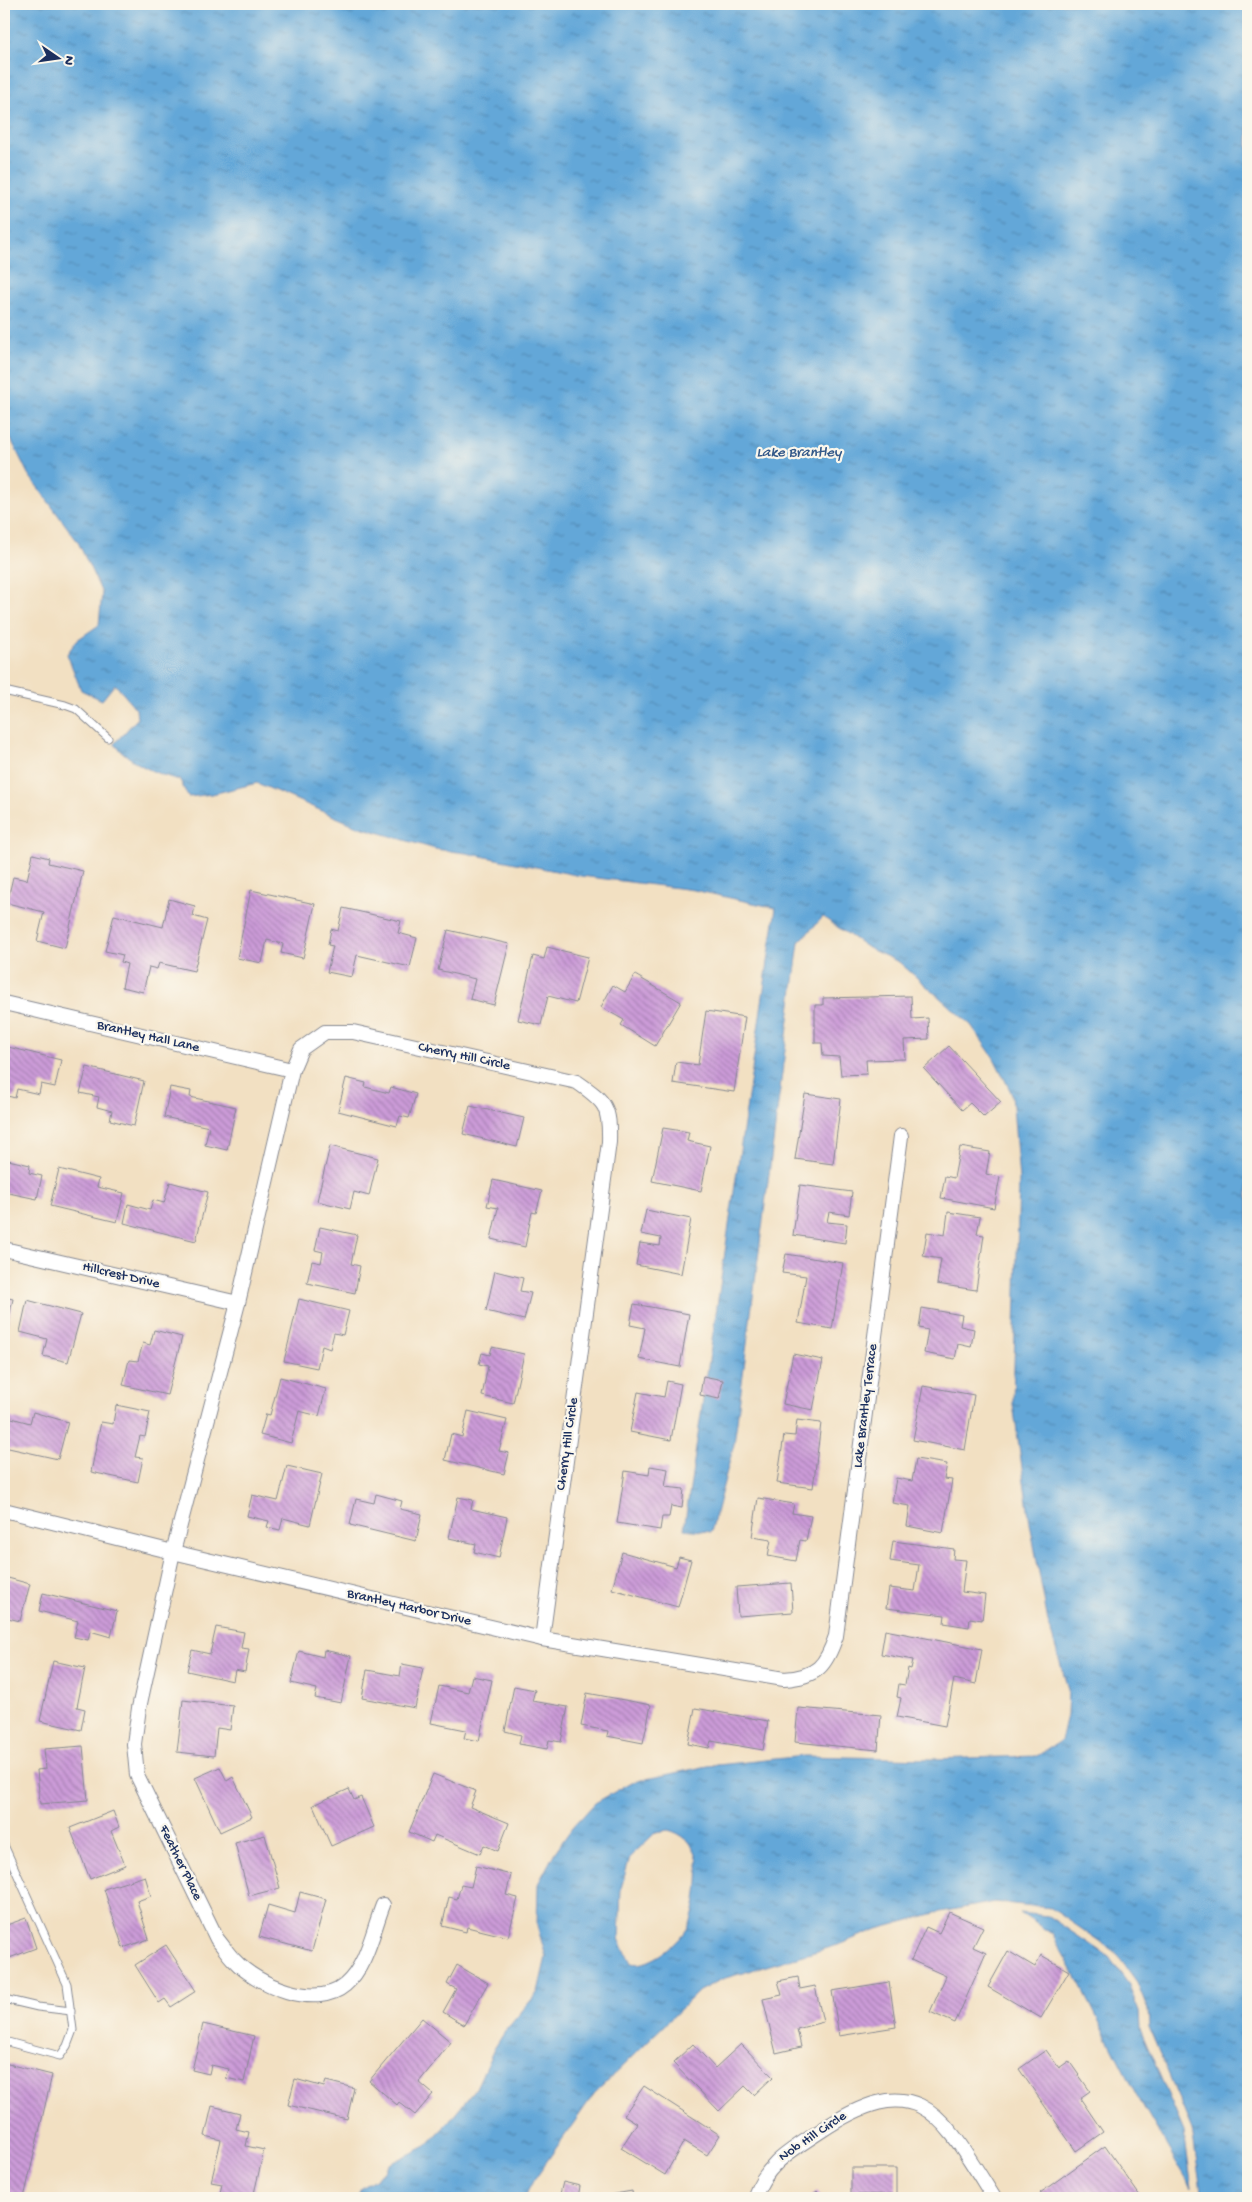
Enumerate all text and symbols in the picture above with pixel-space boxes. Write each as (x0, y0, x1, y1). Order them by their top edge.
north arrow (32, 32, 82, 82)
text: N (59, 54, 78, 67)
water label: Lake Brantley (757, 444, 843, 462)
street label: Brantley Hall Lane (94, 1017, 202, 1057)
street label: Cherry Hill Circle (416, 1039, 512, 1075)
street label: Hillcrest Drive (81, 1259, 162, 1293)
street label: Lake Brantley Terrace (850, 1342, 882, 1469)
street label: Cherry Hill Circle (553, 1396, 583, 1492)
street label: Brantley Harbor Drive (344, 1585, 474, 1631)
street label: Feather Place (154, 1822, 206, 1904)
street label: Nob Hill Circle (776, 2108, 851, 2166)

